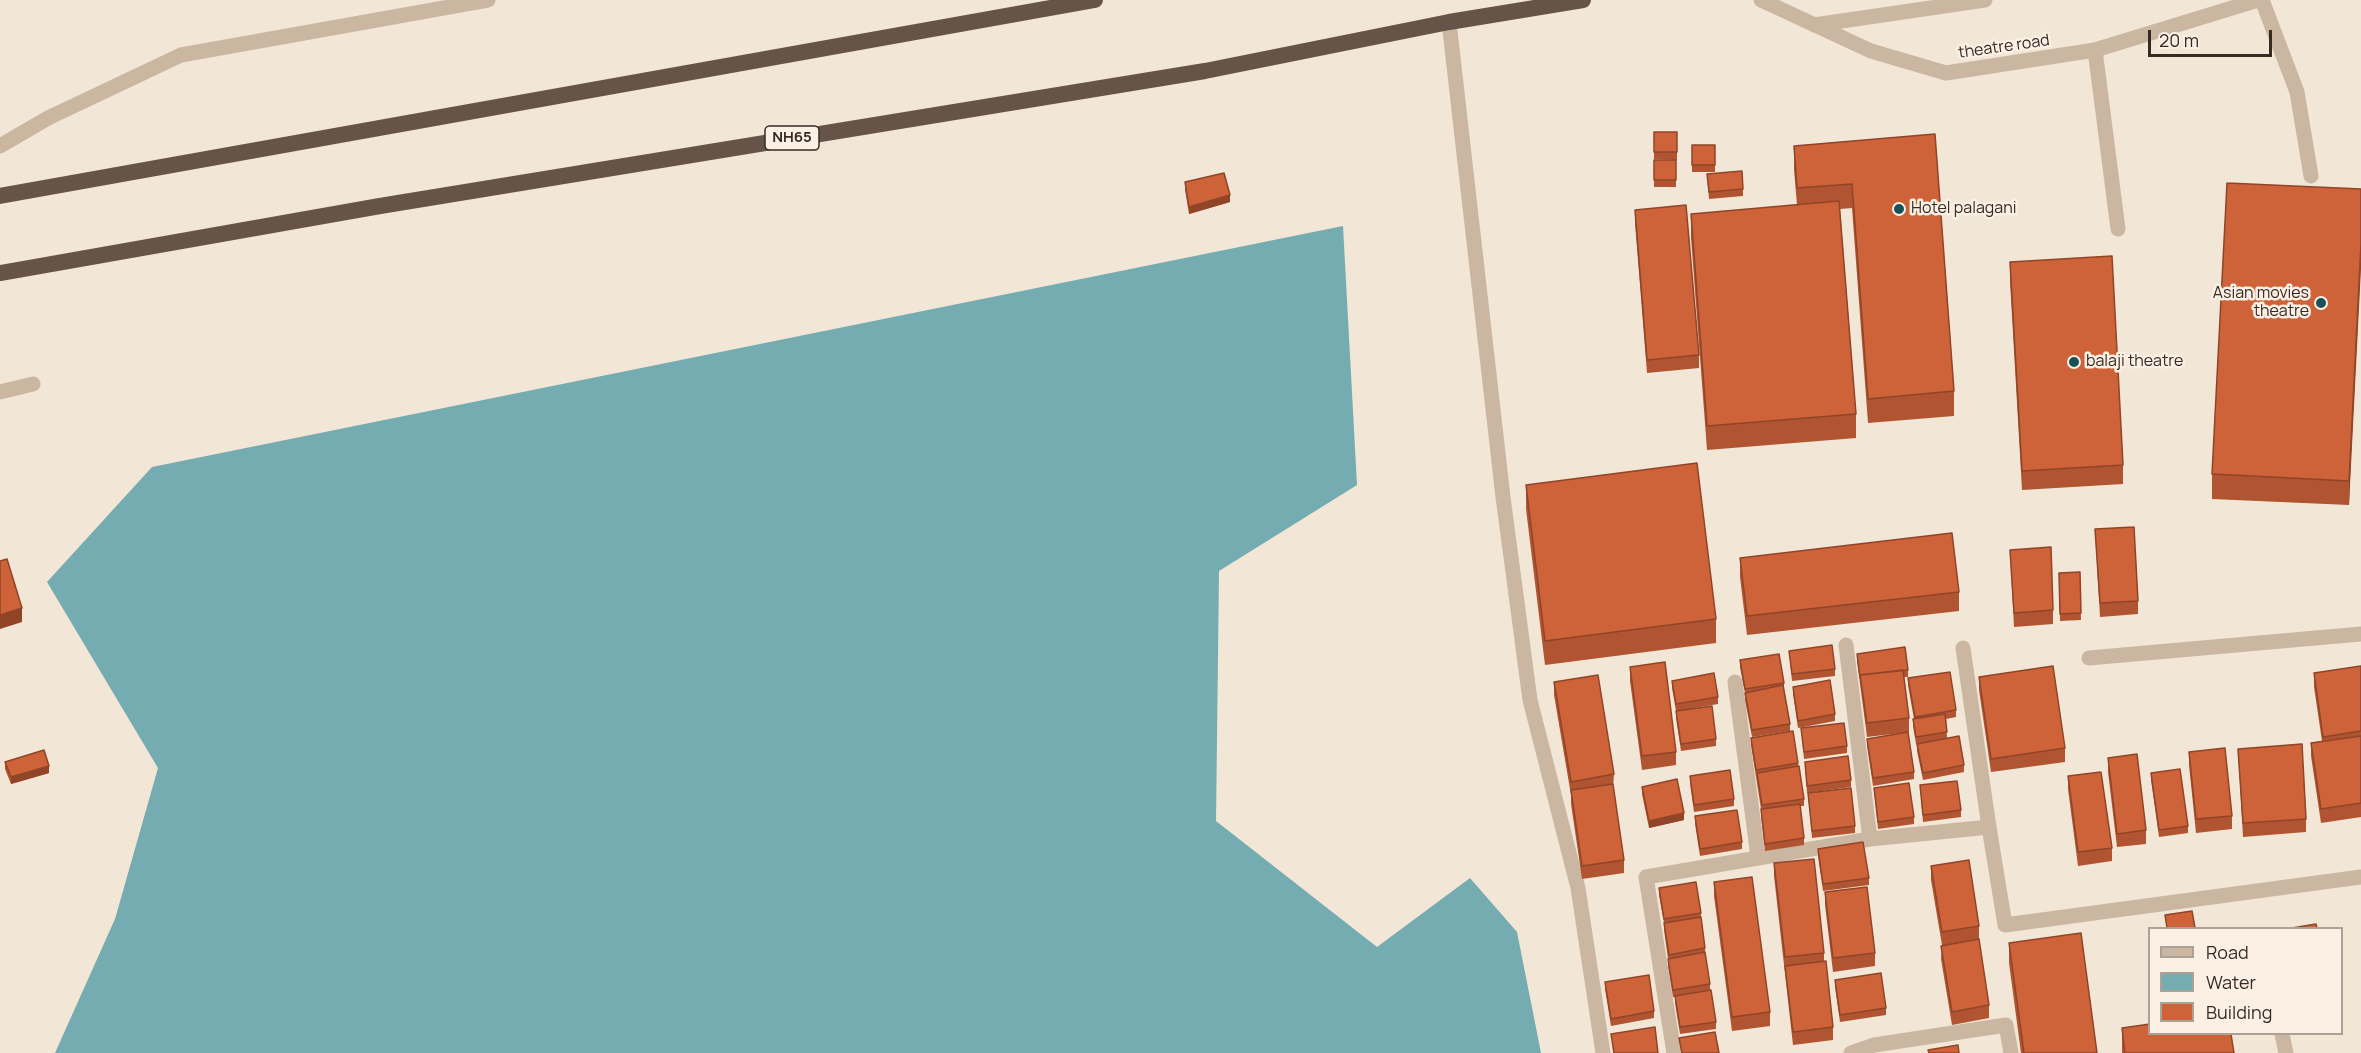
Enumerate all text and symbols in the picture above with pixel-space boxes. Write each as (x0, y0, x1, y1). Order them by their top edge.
scale bar (2151, 18, 2276, 56)
text: 20 m (2159, 28, 2199, 52)
street label: theatre road (1957, 31, 2051, 63)
road number: NH65 (765, 126, 819, 150)
place label: Hotel palagani (1911, 199, 2016, 219)
marker: Hotel palagani (1892, 202, 1906, 216)
place label: Asian movies theatre (2213, 284, 2309, 322)
marker: Asian movies theatre (2314, 296, 2328, 310)
place label: balaji theatre (2086, 352, 2183, 372)
marker: balaji theatre (2067, 355, 2081, 369)
legend (2148, 927, 2343, 1035)
text: Road (2206, 940, 2249, 964)
text: Water (2206, 970, 2256, 994)
text: Building (2206, 1000, 2272, 1024)

